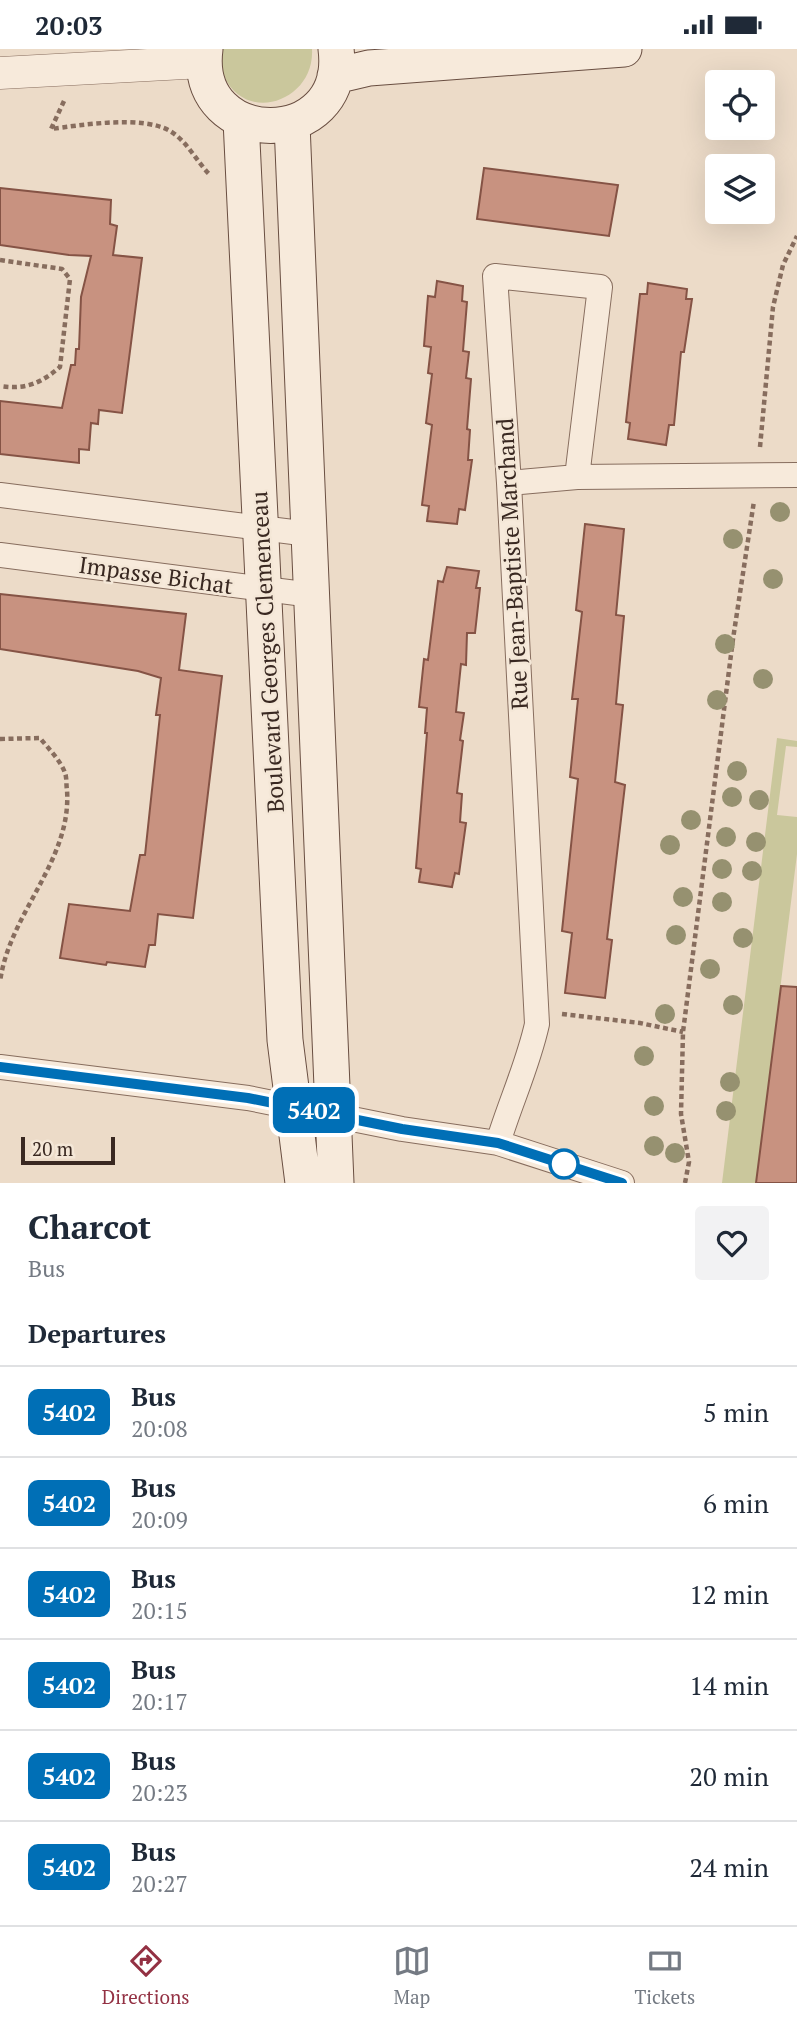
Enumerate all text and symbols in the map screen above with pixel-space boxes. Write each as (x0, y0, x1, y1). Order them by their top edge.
text: 20:03 (35, 8, 103, 42)
map controls (705, 70, 775, 224)
button: locate (705, 70, 775, 140)
button: layers (705, 154, 775, 224)
street label: Rue Jean-Baptiste Marchand (489, 417, 535, 710)
street label: Boulevard Georges Clemenceau (243, 490, 291, 814)
street label: Impasse Bichat (77, 549, 235, 601)
line badge: 5402 (265, 1087, 363, 1133)
text: 5402 (287, 1094, 341, 1126)
scale bar (21, 1134, 116, 1166)
text: 20 m (32, 1136, 73, 1161)
unlabelled marker (549, 1149, 579, 1179)
text: Charcot (28, 1205, 151, 1248)
button: heart (695, 1206, 769, 1280)
text: Bus (28, 1253, 65, 1284)
text: Departures (28, 1316, 166, 1350)
text: Bus (131, 1379, 176, 1413)
text: 5 min (703, 1395, 769, 1429)
text: 5402 (42, 1396, 96, 1428)
text: 20:08 (131, 1413, 188, 1444)
text: Bus (131, 1470, 176, 1504)
text: 6 min (703, 1486, 769, 1520)
text: 5402 (42, 1487, 96, 1519)
text: 20:09 (131, 1504, 188, 1535)
text: Bus (131, 1561, 176, 1595)
text: 12 min (689, 1577, 769, 1611)
text: 5402 (42, 1578, 96, 1610)
text: 20:15 (131, 1595, 188, 1626)
text: Bus (131, 1652, 176, 1686)
text: 14 min (689, 1668, 769, 1702)
text: 5402 (42, 1669, 96, 1701)
text: 20:17 (131, 1686, 188, 1717)
text: Bus (131, 1743, 176, 1777)
text: 20 min (689, 1759, 769, 1793)
text: 5402 (42, 1760, 96, 1792)
text: 20:23 (131, 1777, 188, 1808)
text: Bus (131, 1834, 176, 1868)
text: 24 min (689, 1850, 769, 1884)
text: 5402 (42, 1851, 96, 1883)
text: 20:27 (131, 1868, 188, 1899)
tab: Directions (102, 1942, 189, 2009)
tab: Map (393, 1942, 431, 2009)
tab: Tickets (634, 1942, 695, 2009)

